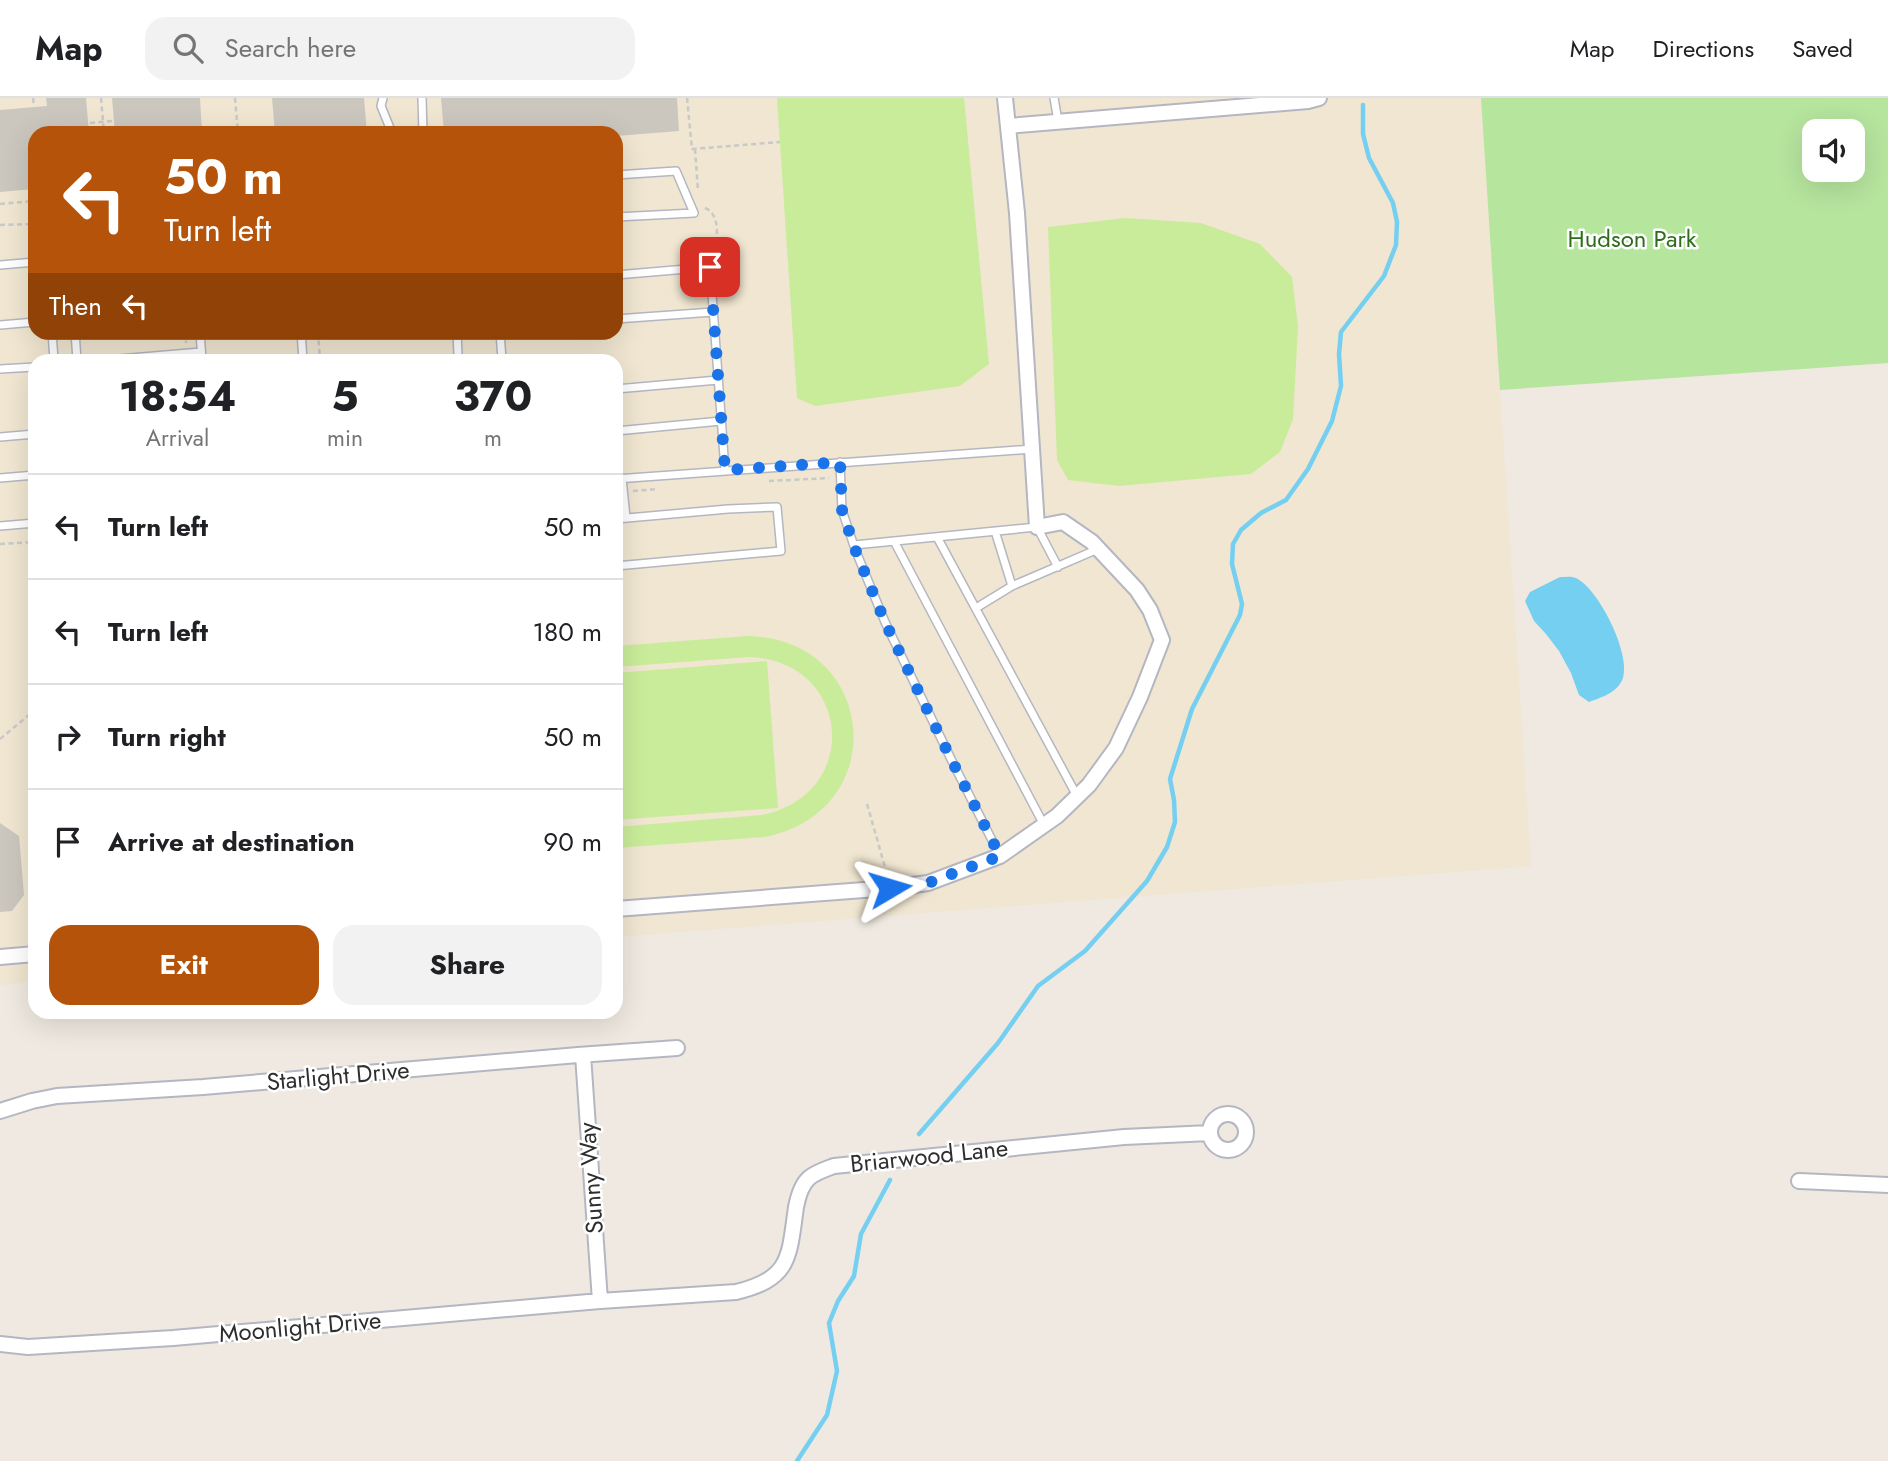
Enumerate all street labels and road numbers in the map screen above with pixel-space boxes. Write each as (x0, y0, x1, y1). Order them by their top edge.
street label: Starlight Drive (265, 1052, 411, 1099)
street label: Sunny Way (569, 1121, 612, 1235)
street label: Briarwood Lane (848, 1130, 1010, 1181)
street label: Moonlight Drive (217, 1302, 382, 1351)

